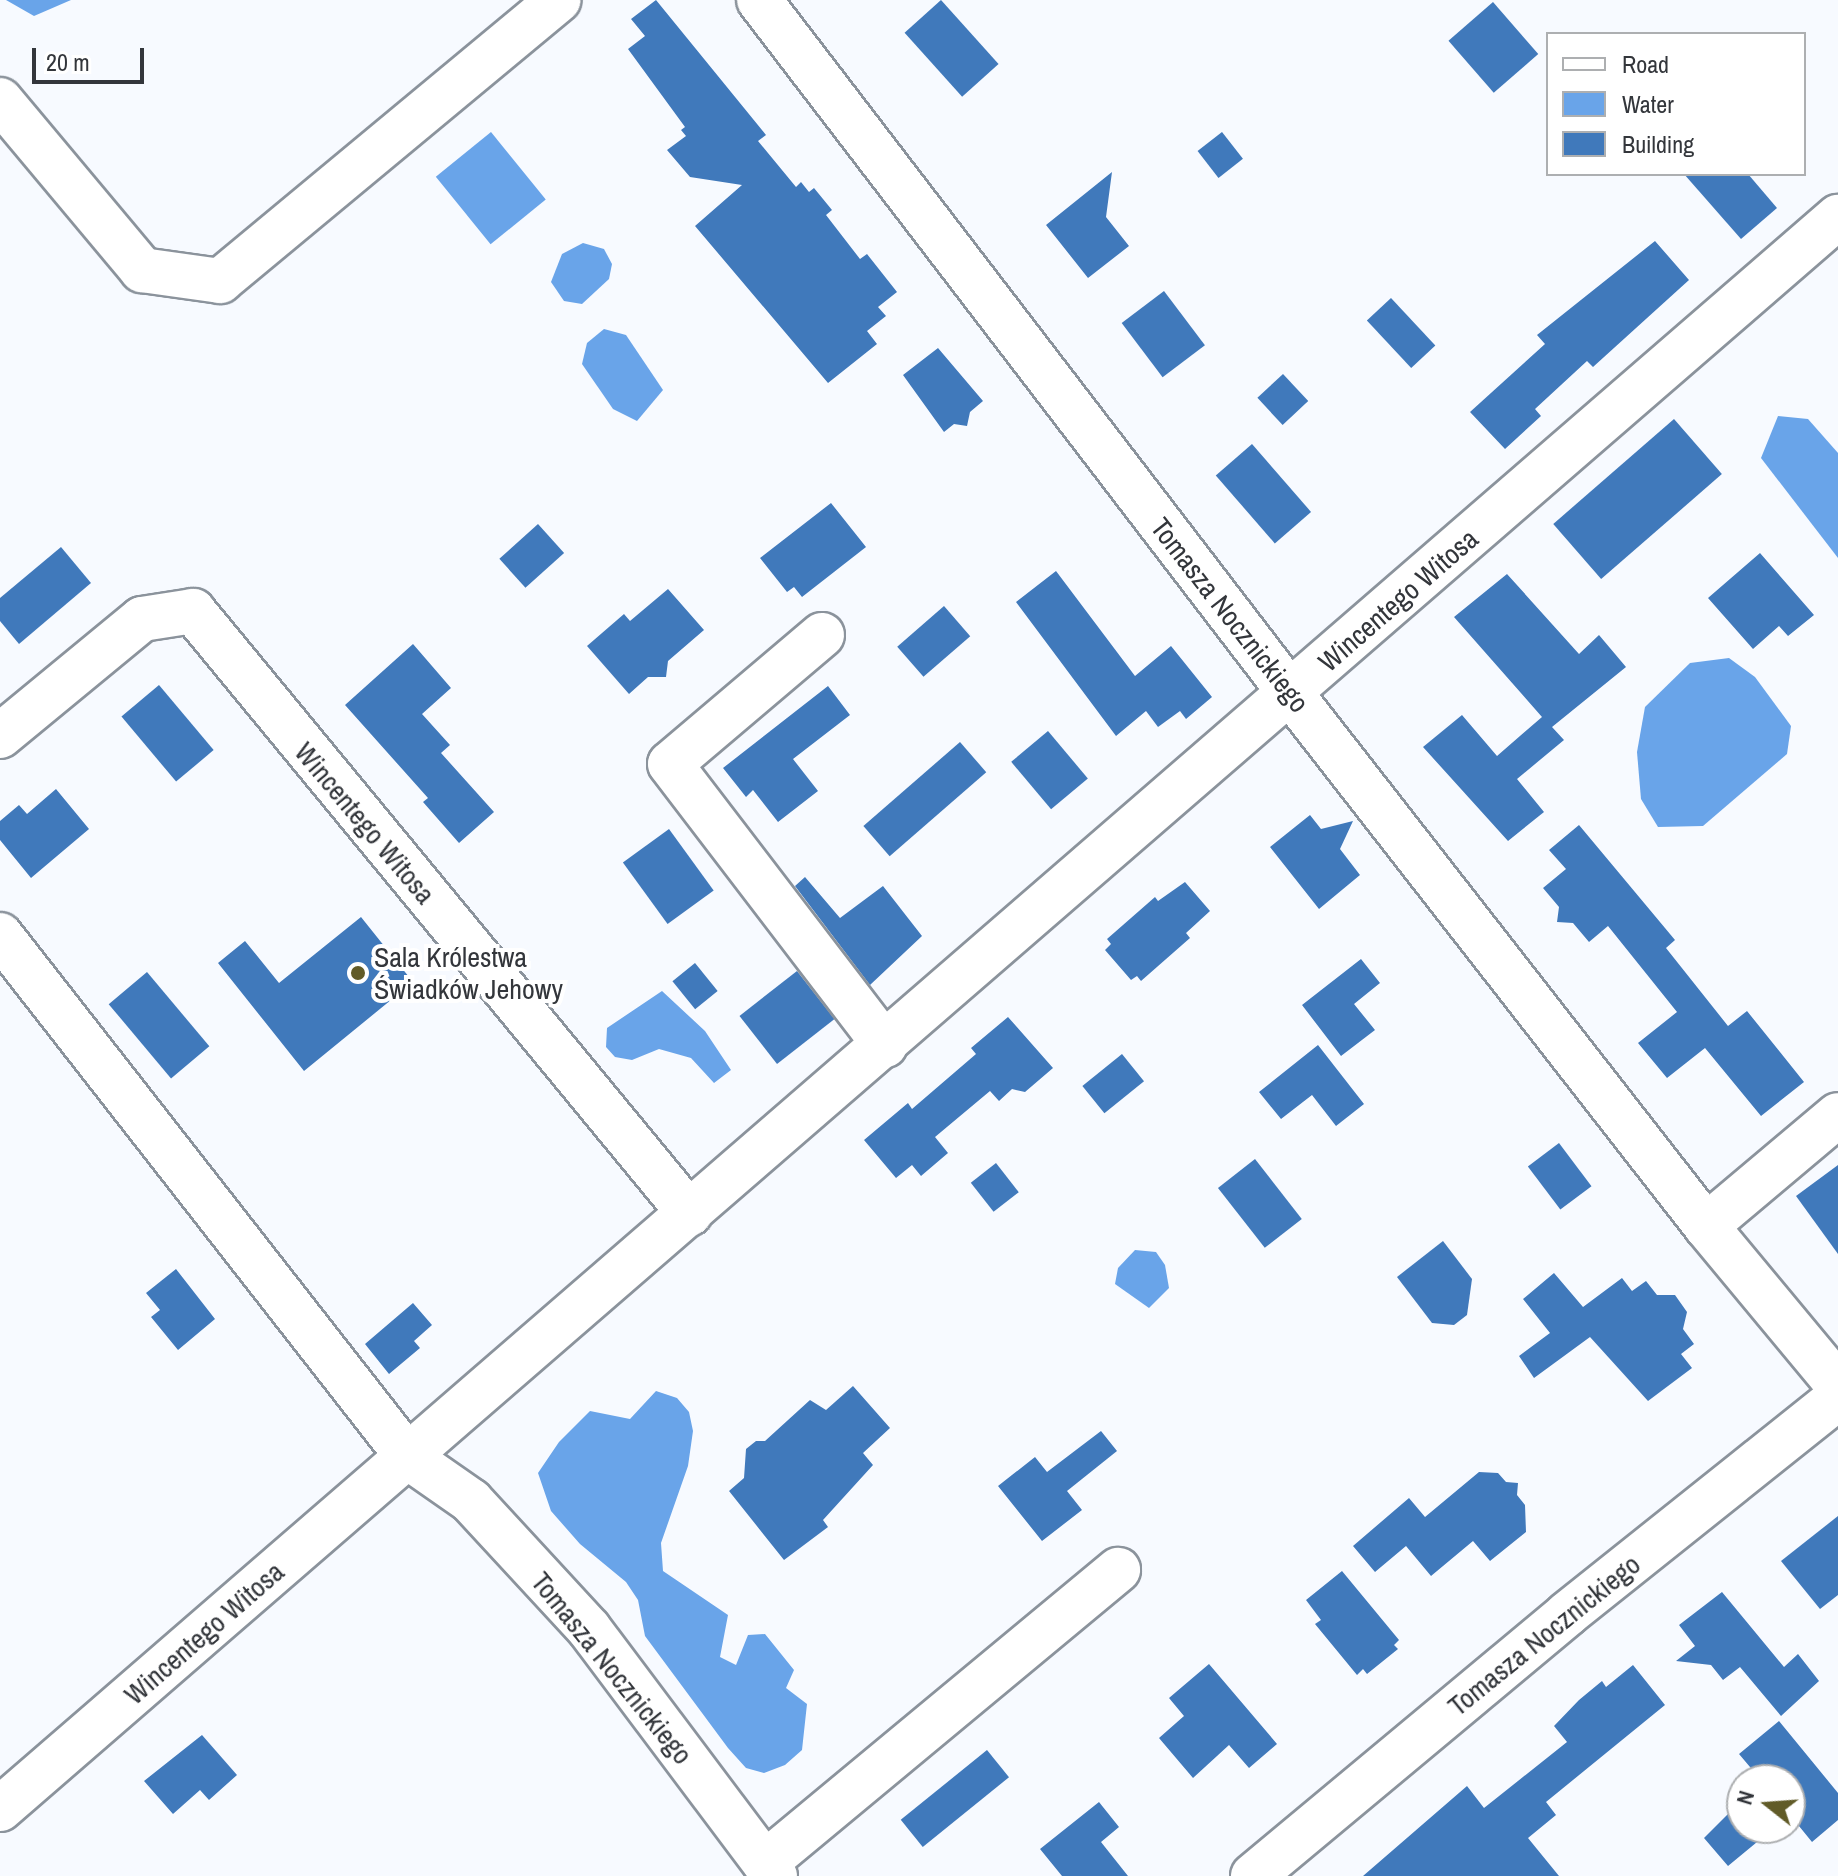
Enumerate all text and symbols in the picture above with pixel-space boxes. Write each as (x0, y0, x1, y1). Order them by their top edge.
scale bar (36, 32, 148, 82)
legend (1546, 32, 1806, 176)
text: 20 m (46, 46, 90, 78)
text: Road (1622, 48, 1669, 80)
text: Water (1622, 88, 1674, 120)
text: Building (1622, 128, 1694, 160)
street label: Tomasza Nocznickiego (1144, 511, 1316, 719)
street label: Wincentego Witosa (1311, 522, 1485, 678)
street label: Wincentego Witosa (288, 735, 442, 911)
place label: Sala Królestwa Świadków Jehowy (374, 940, 563, 1006)
marker: Sala Królestwa Świadków Jehowy (349, 964, 367, 982)
street label: Tomasza Nocznickiego (1441, 1547, 1647, 1723)
street label: Wincentego Witosa (117, 1555, 291, 1711)
street label: Tomasza Nocznickiego (524, 1565, 700, 1771)
north arrow (1726, 1764, 1806, 1844)
text: N (1729, 1787, 1761, 1808)

